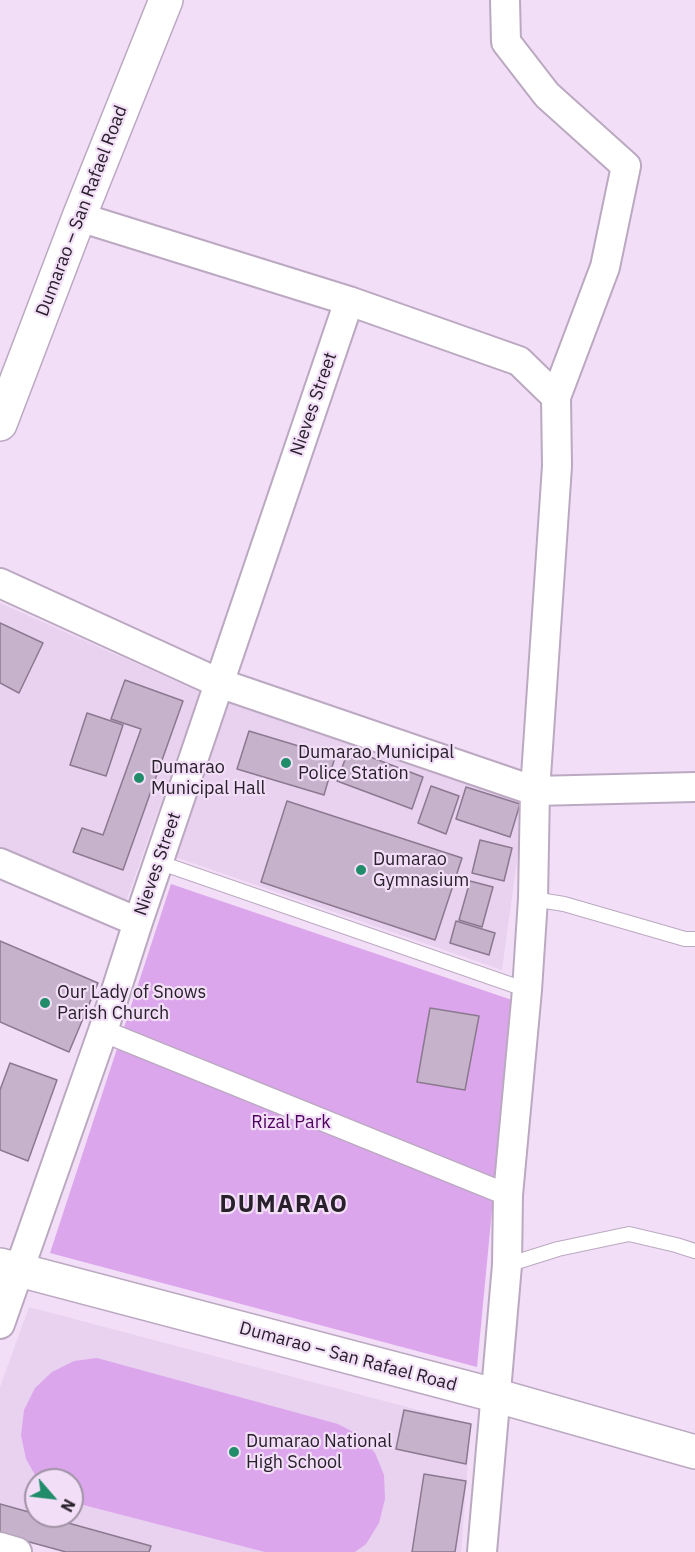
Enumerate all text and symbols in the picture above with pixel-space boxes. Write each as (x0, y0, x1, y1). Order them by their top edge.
street label: Dumarao – San Rafael Road (32, 102, 132, 320)
street label: Nieves Street (286, 349, 342, 459)
place label: Dumarao Municipal Police Station (298, 742, 454, 784)
marker: Dumarao Municipal Police Station (279, 756, 293, 770)
place label: Dumarao Municipal Hall (151, 757, 265, 800)
marker: Dumarao Municipal Hall (132, 771, 146, 785)
street label: Nieves Street (130, 809, 186, 919)
place label: Dumarao Gymnasium (373, 849, 469, 892)
marker: Dumarao Gymnasium (354, 863, 368, 877)
place label: Our Lady of Snows Parish Church (57, 982, 206, 1024)
marker: Our Lady of Snows Parish Church (38, 996, 52, 1010)
park label: Rizal Park (251, 1112, 331, 1134)
district label: DUMARAO (219, 1191, 349, 1219)
street label: Dumarao – San Rafael Road (237, 1318, 459, 1396)
place label: Dumarao National High School (246, 1431, 392, 1474)
marker: Dumarao National High School (227, 1445, 241, 1459)
north arrow (24, 1468, 84, 1528)
text: N (57, 1496, 80, 1515)

